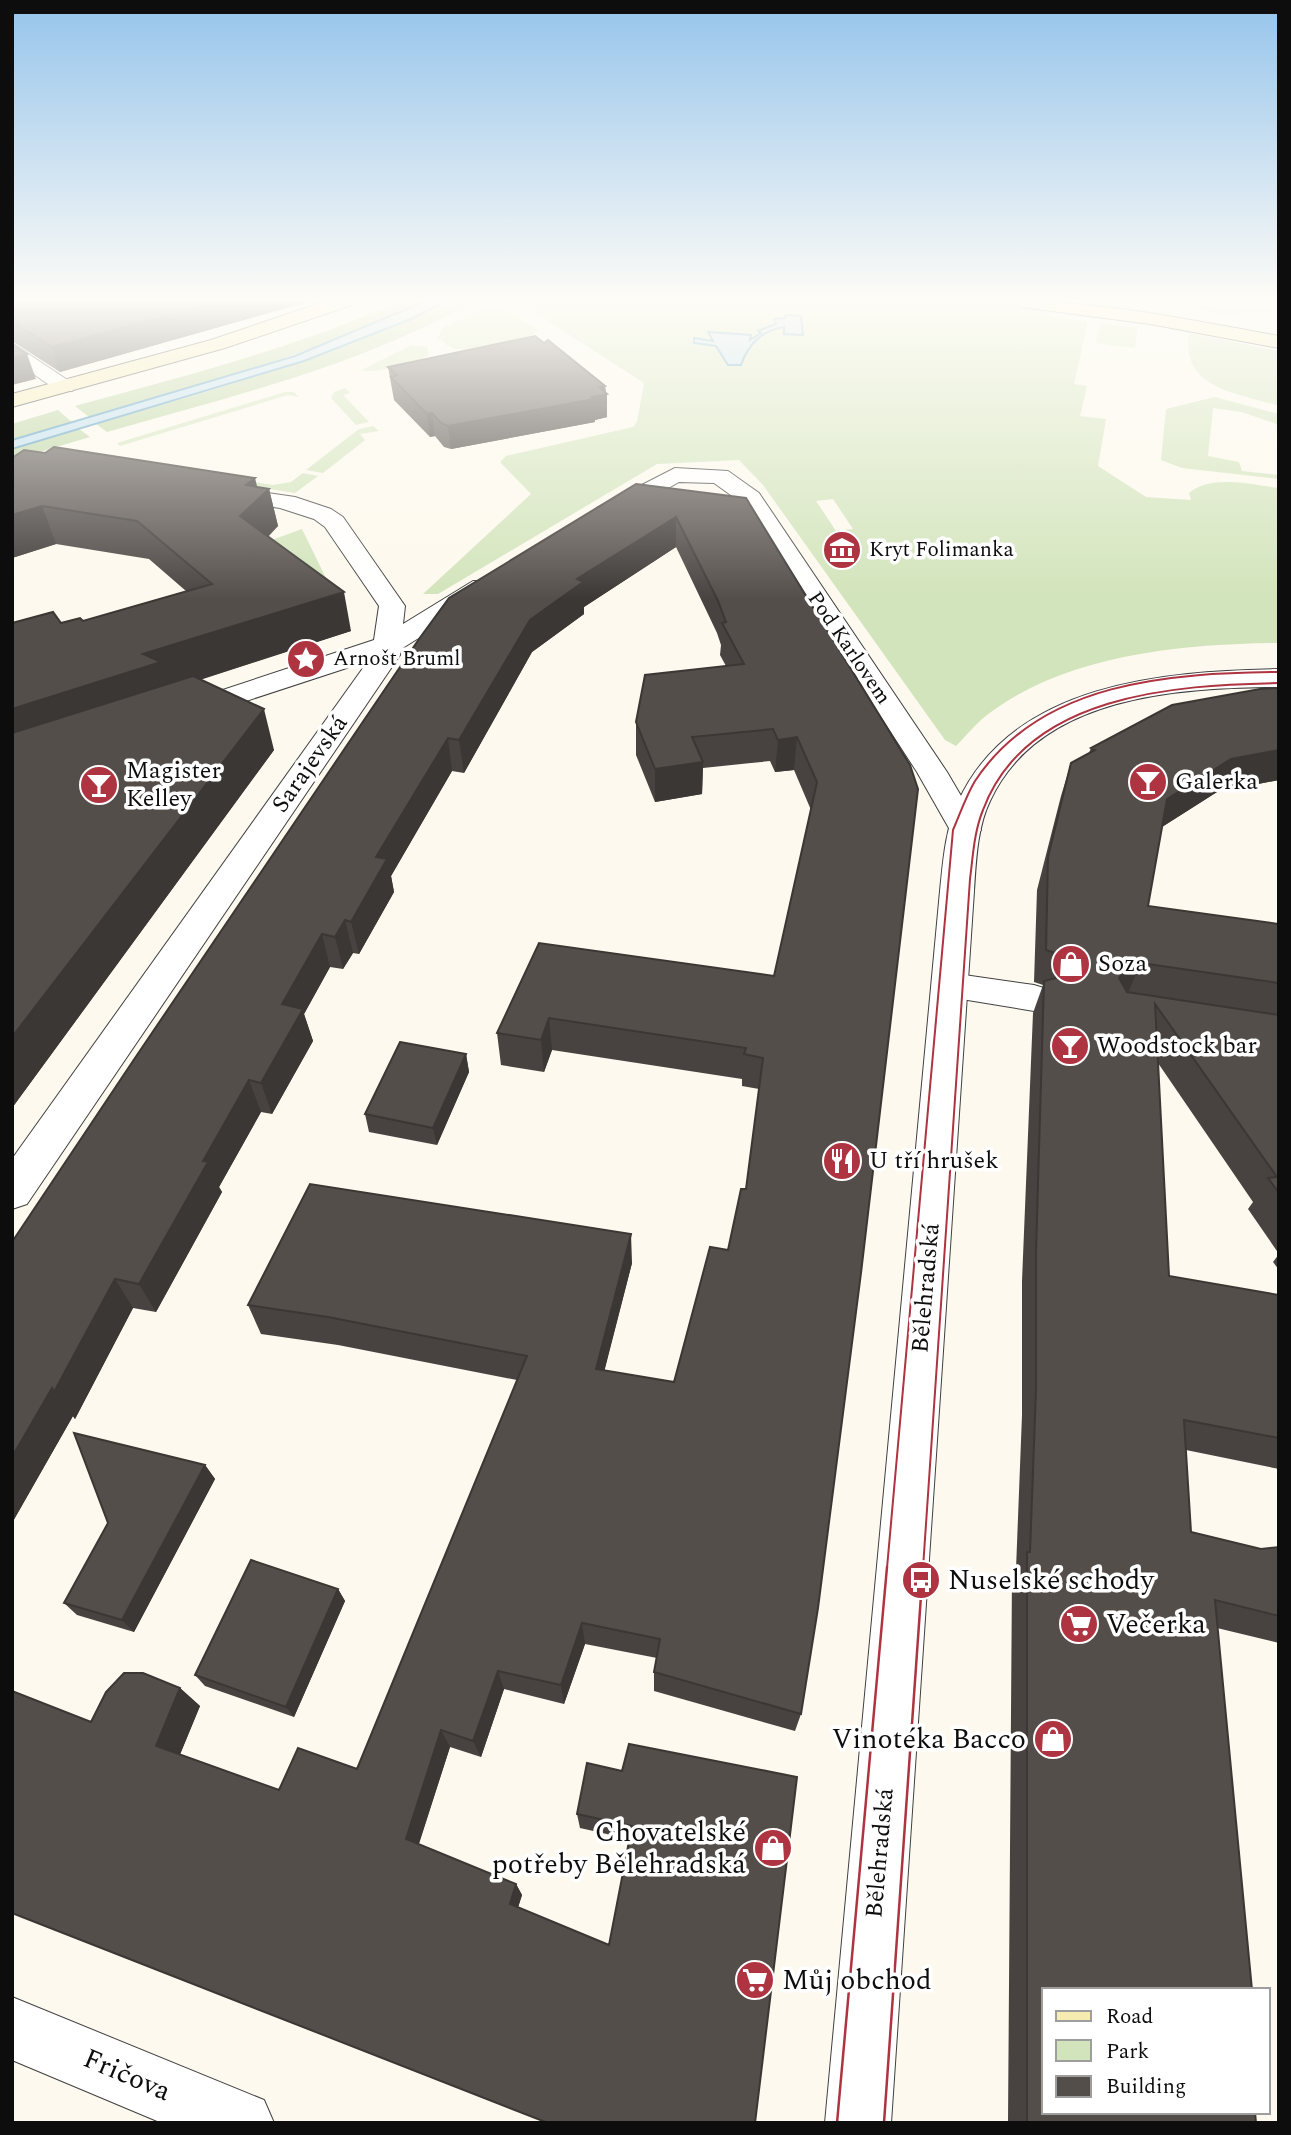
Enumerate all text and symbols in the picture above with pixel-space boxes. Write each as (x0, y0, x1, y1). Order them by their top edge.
museum icon: Kryt Folimanka (821, 529, 863, 571)
place label: Kryt Folimanka (869, 534, 1014, 566)
street label: Pod Karlovem (799, 585, 899, 711)
place icon: Arnošt Bruml (285, 638, 327, 680)
place label: Arnošt Bruml (333, 643, 460, 675)
street label: Sarajevská (263, 707, 357, 820)
place label: Magister Kelley (126, 753, 221, 817)
bar icon: Galerka (1127, 761, 1169, 803)
bar icon: Magister Kelley (78, 764, 120, 806)
place label: Galerka (1175, 764, 1258, 800)
shop icon: Soza (1050, 943, 1092, 985)
place label: Soza (1098, 946, 1148, 982)
bar icon: Woodstock bar (1049, 1025, 1091, 1067)
place label: Woodstock bar (1097, 1028, 1257, 1064)
restaurant icon: U tří hrušek (821, 1140, 863, 1182)
place label: U tří hrušek (869, 1143, 999, 1179)
street label: Bělehradská (902, 1221, 950, 1354)
bus stop icon: Nuselské schody (900, 1559, 942, 1601)
place label: Nuselské schody (948, 1559, 1155, 1602)
supermarket icon: Večerka (1058, 1603, 1100, 1645)
place label: Večerka (1106, 1603, 1206, 1646)
place label: Vinotéka Bacco (832, 1718, 1026, 1761)
shop icon: Vinotéka Bacco (1032, 1718, 1074, 1760)
street label: Bělehradská (856, 1786, 904, 1919)
place label: Chovatelské potřeby Bělehradská (492, 1811, 746, 1886)
shop icon: Chovatelské potřeby Bělehradská (752, 1827, 794, 1869)
supermarket icon: Můj obchod (734, 1959, 776, 2001)
place label: Můj obchod (782, 1959, 932, 2002)
legend (1042, 1988, 1270, 2114)
text: Road (1106, 2001, 1153, 2033)
text: Park (1106, 2036, 1150, 2068)
street label: Fričova (76, 2037, 178, 2113)
text: Building (1106, 2071, 1186, 2103)

